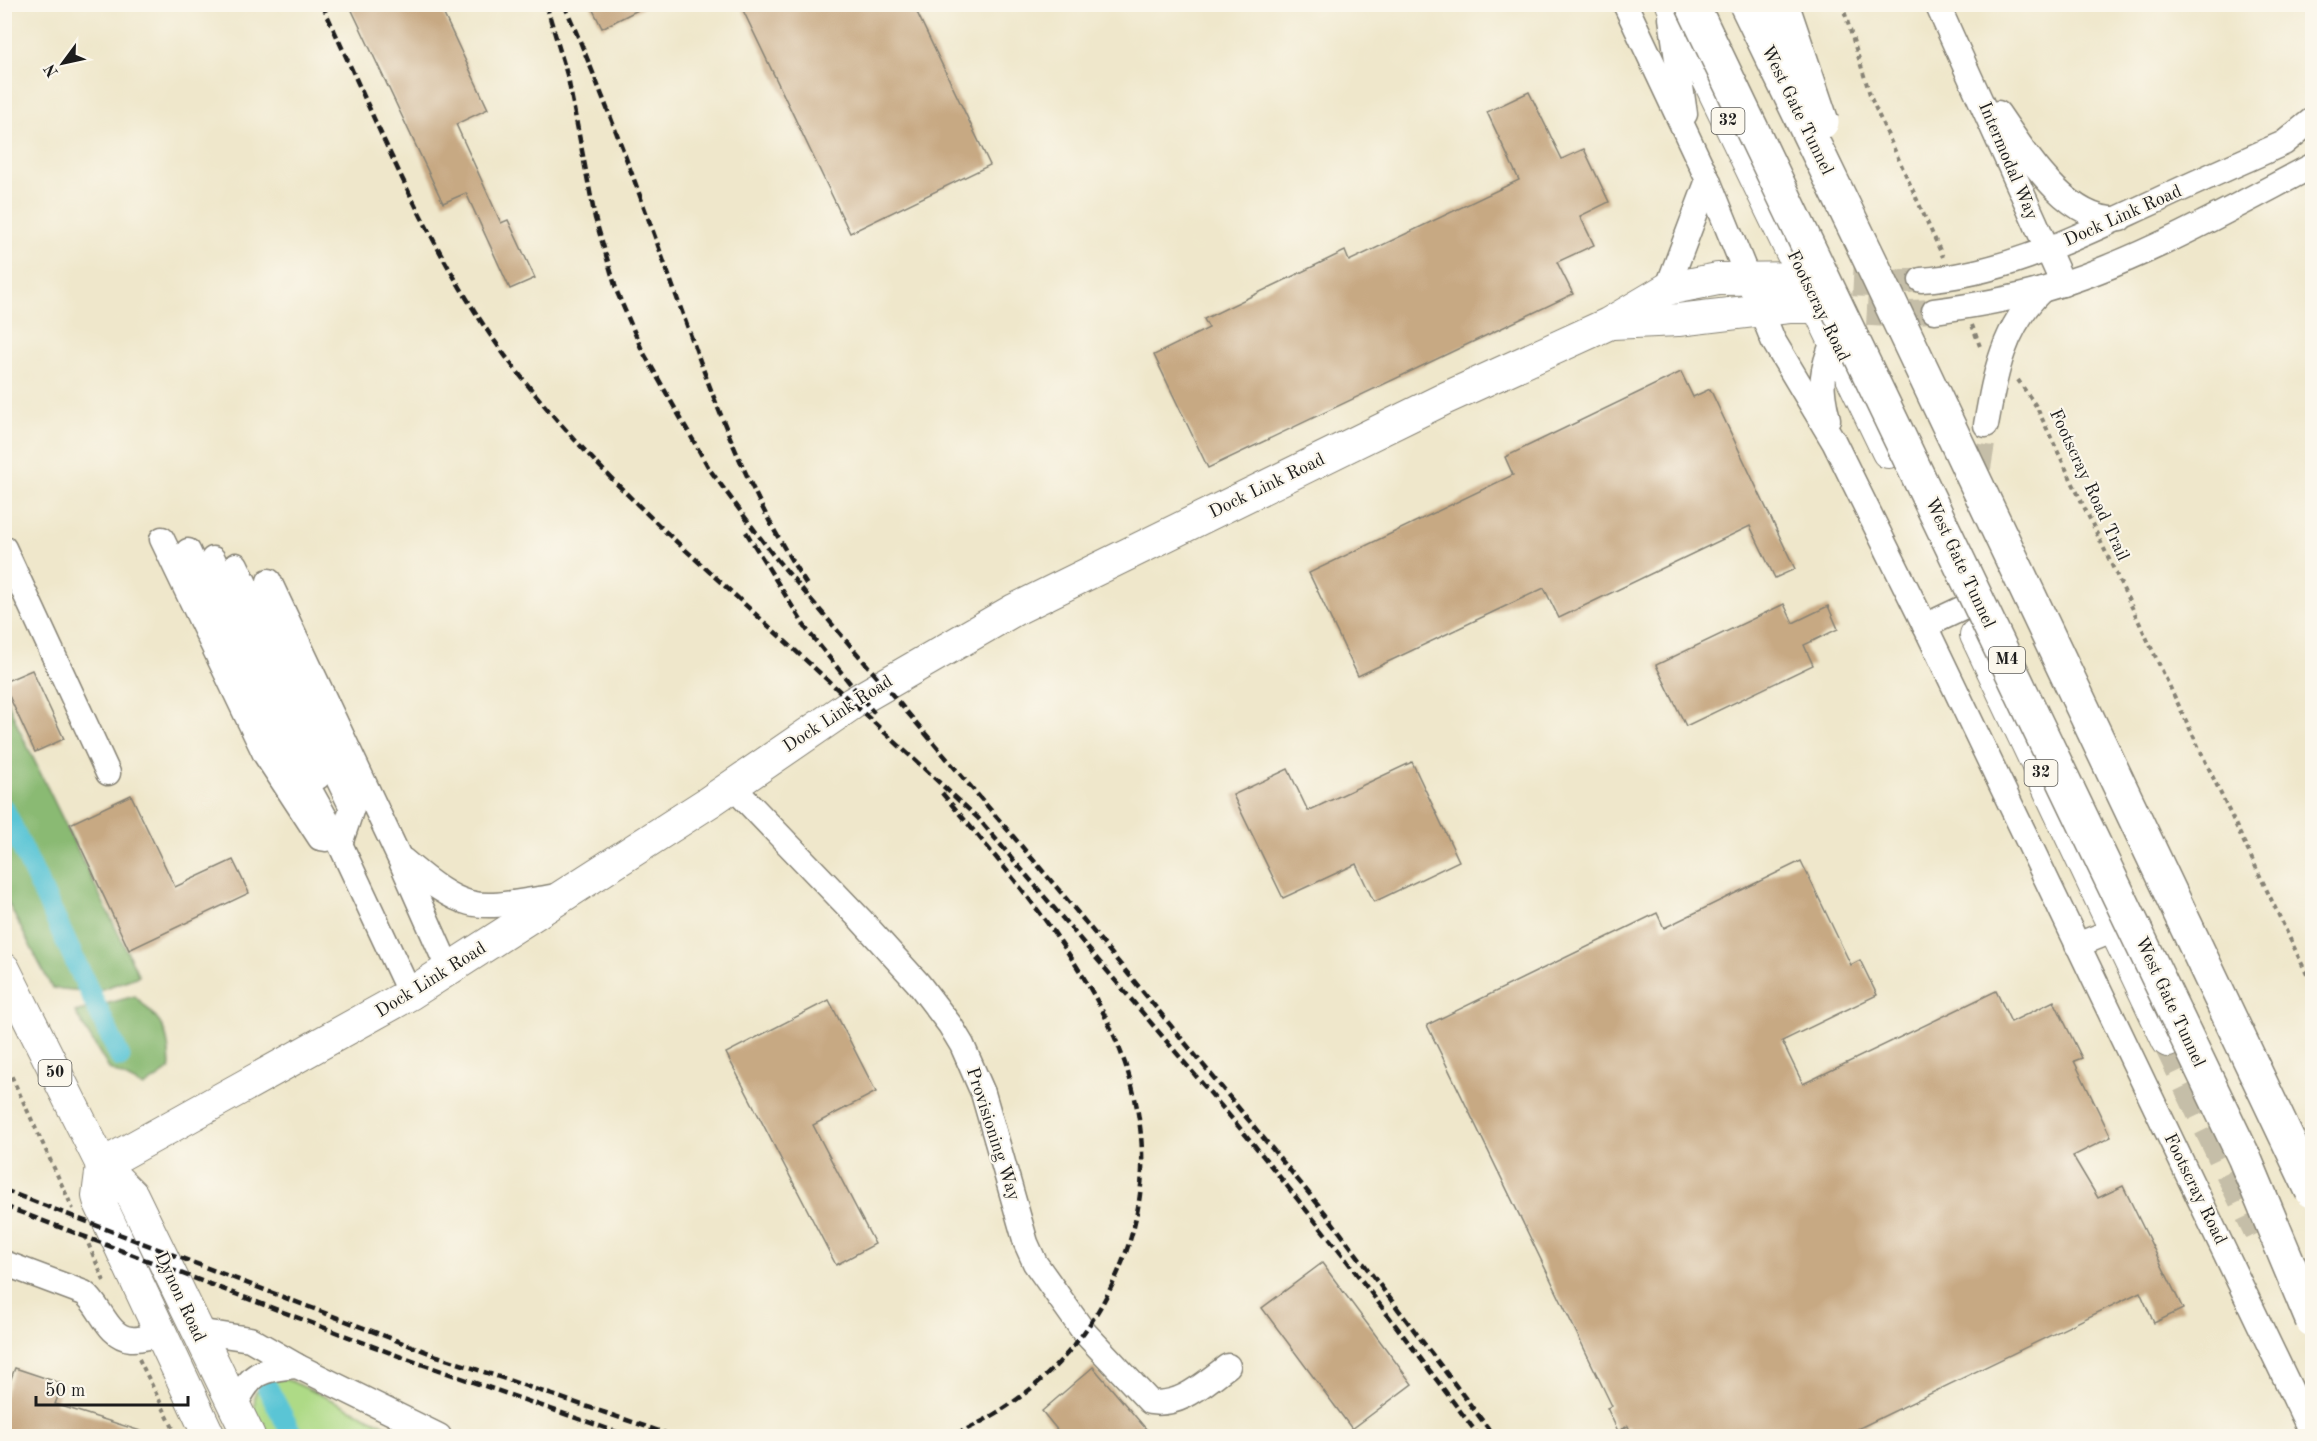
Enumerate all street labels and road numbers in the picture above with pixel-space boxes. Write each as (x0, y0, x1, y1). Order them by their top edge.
street label: West Gate Tunnel (1758, 42, 1836, 178)
street label: Intermodal Way (1975, 99, 2041, 223)
road number: 32 (1712, 108, 1744, 134)
street label: Dock Link Road (2062, 182, 2184, 250)
street label: Footscray Road (1783, 248, 1853, 364)
street label: Footscray Road Trail (2046, 406, 2132, 564)
street label: Dock Link Road (1206, 450, 1328, 522)
street label: West Gate Tunnel (1922, 495, 1998, 631)
road number: M4 (1989, 647, 2025, 673)
street label: Dock Link Road (780, 672, 896, 756)
road number: 32 (2024, 760, 2058, 786)
street label: West Gate Tunnel (2132, 934, 2208, 1070)
street label: Dock Link Road (373, 939, 489, 1021)
road number: 50 (38, 1060, 72, 1086)
street label: Provisioning Way (963, 1065, 1023, 1203)
street label: Footscray Road (2160, 1131, 2230, 1247)
street label: Dynon Road (151, 1249, 209, 1345)

